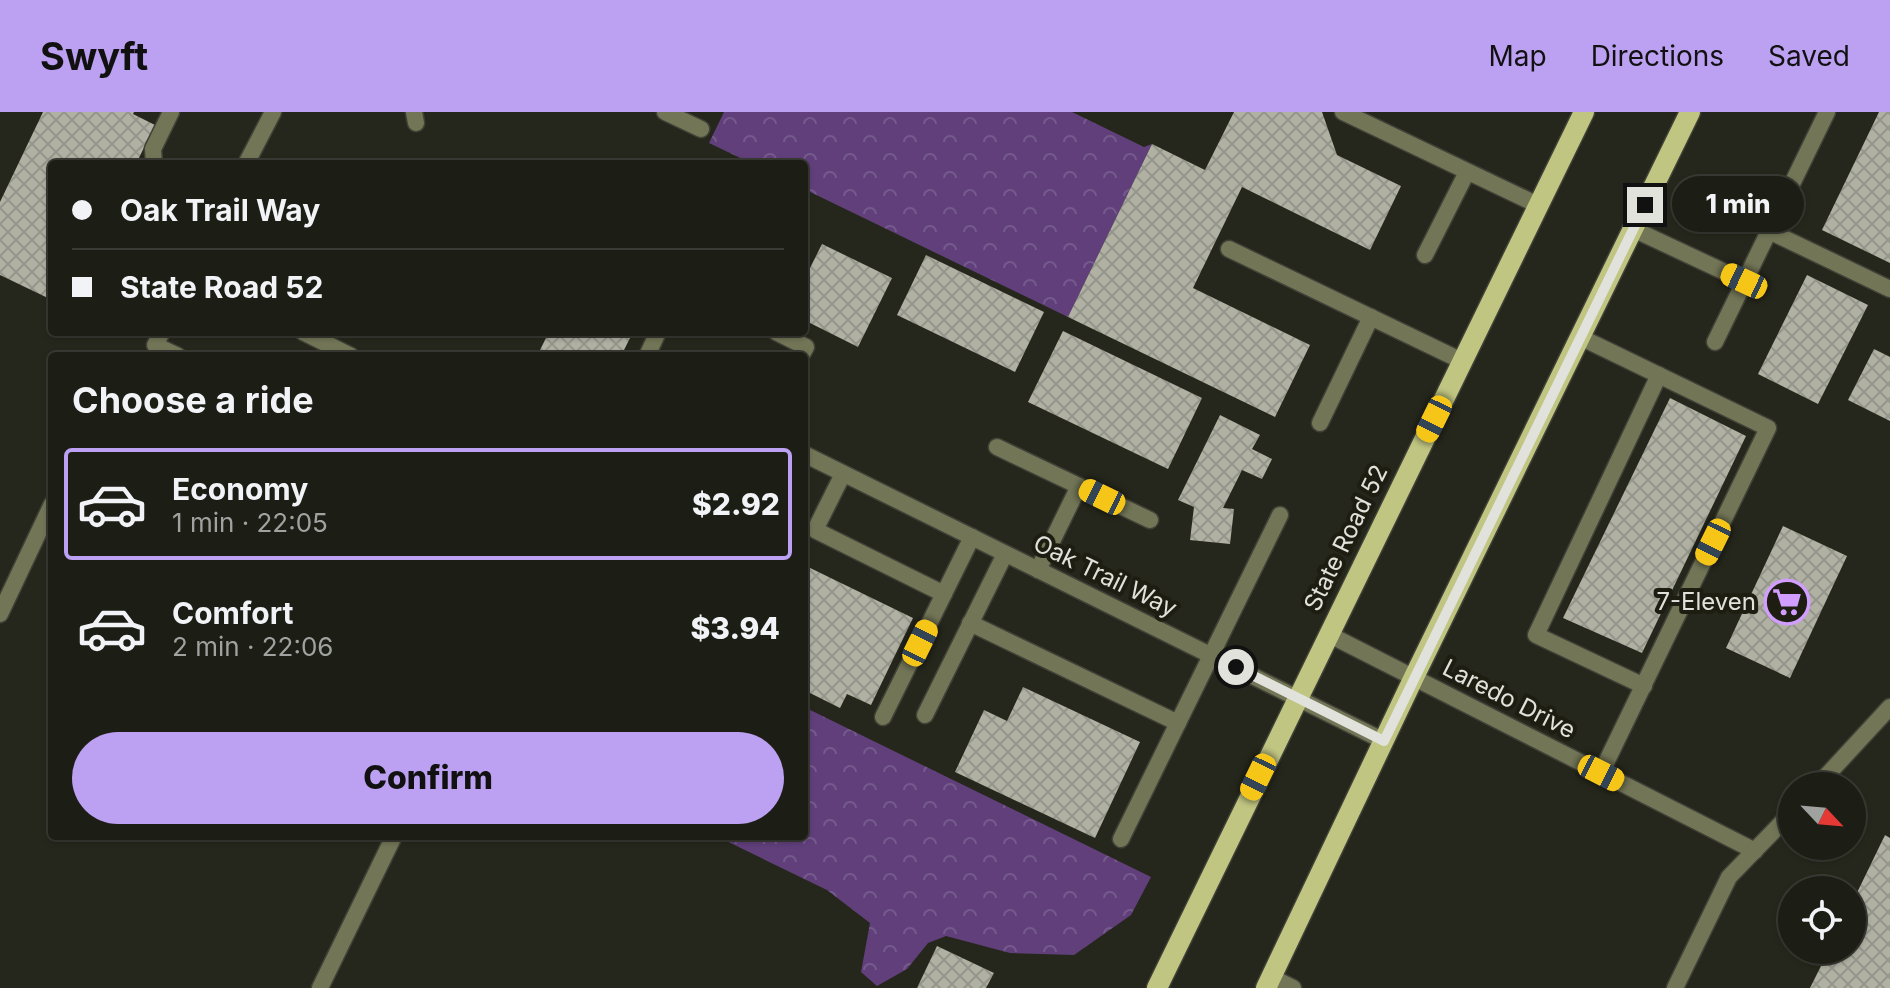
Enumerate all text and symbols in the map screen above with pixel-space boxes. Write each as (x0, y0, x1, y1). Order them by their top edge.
text: Swyft (40, 33, 148, 79)
text: Map (1488, 39, 1547, 73)
text: Directions (1591, 39, 1724, 73)
text: Saved (1768, 39, 1850, 73)
callout: 1 min (1673, 177, 1805, 233)
route end (1627, 187, 1663, 223)
text: 1 min (1705, 188, 1771, 219)
text: Oak Trail Way (120, 192, 320, 228)
car (1717, 260, 1771, 302)
text: State Road 52 (120, 269, 323, 305)
text: Choose a ride (72, 378, 314, 422)
car (1413, 392, 1455, 446)
street label: State Road 52 (1298, 460, 1393, 616)
icon: car (76, 468, 148, 540)
text: Economy (172, 471, 308, 507)
car (1075, 476, 1129, 518)
text: $2.92 (692, 486, 780, 522)
text: 1 min · 22:05 (172, 507, 328, 538)
car (1692, 515, 1734, 569)
street label: Oak Trail Way (1029, 528, 1182, 623)
supermarket icon: 7-Eleven (1763, 578, 1811, 626)
place label: 7-Eleven (1656, 587, 1756, 616)
icon: car (76, 592, 148, 664)
text: Comfort (172, 595, 293, 631)
text: $3.94 (690, 610, 780, 646)
car (899, 616, 941, 670)
text: 2 min · 22:06 (172, 631, 333, 662)
route start (1218, 649, 1254, 685)
street label: Laredo Drive (1438, 653, 1580, 744)
button: Confirm (72, 732, 784, 824)
car (1237, 750, 1279, 804)
car (1574, 751, 1628, 795)
north arrow (1778, 772, 1866, 860)
map controls (1778, 772, 1866, 964)
button: locate (1778, 876, 1866, 964)

